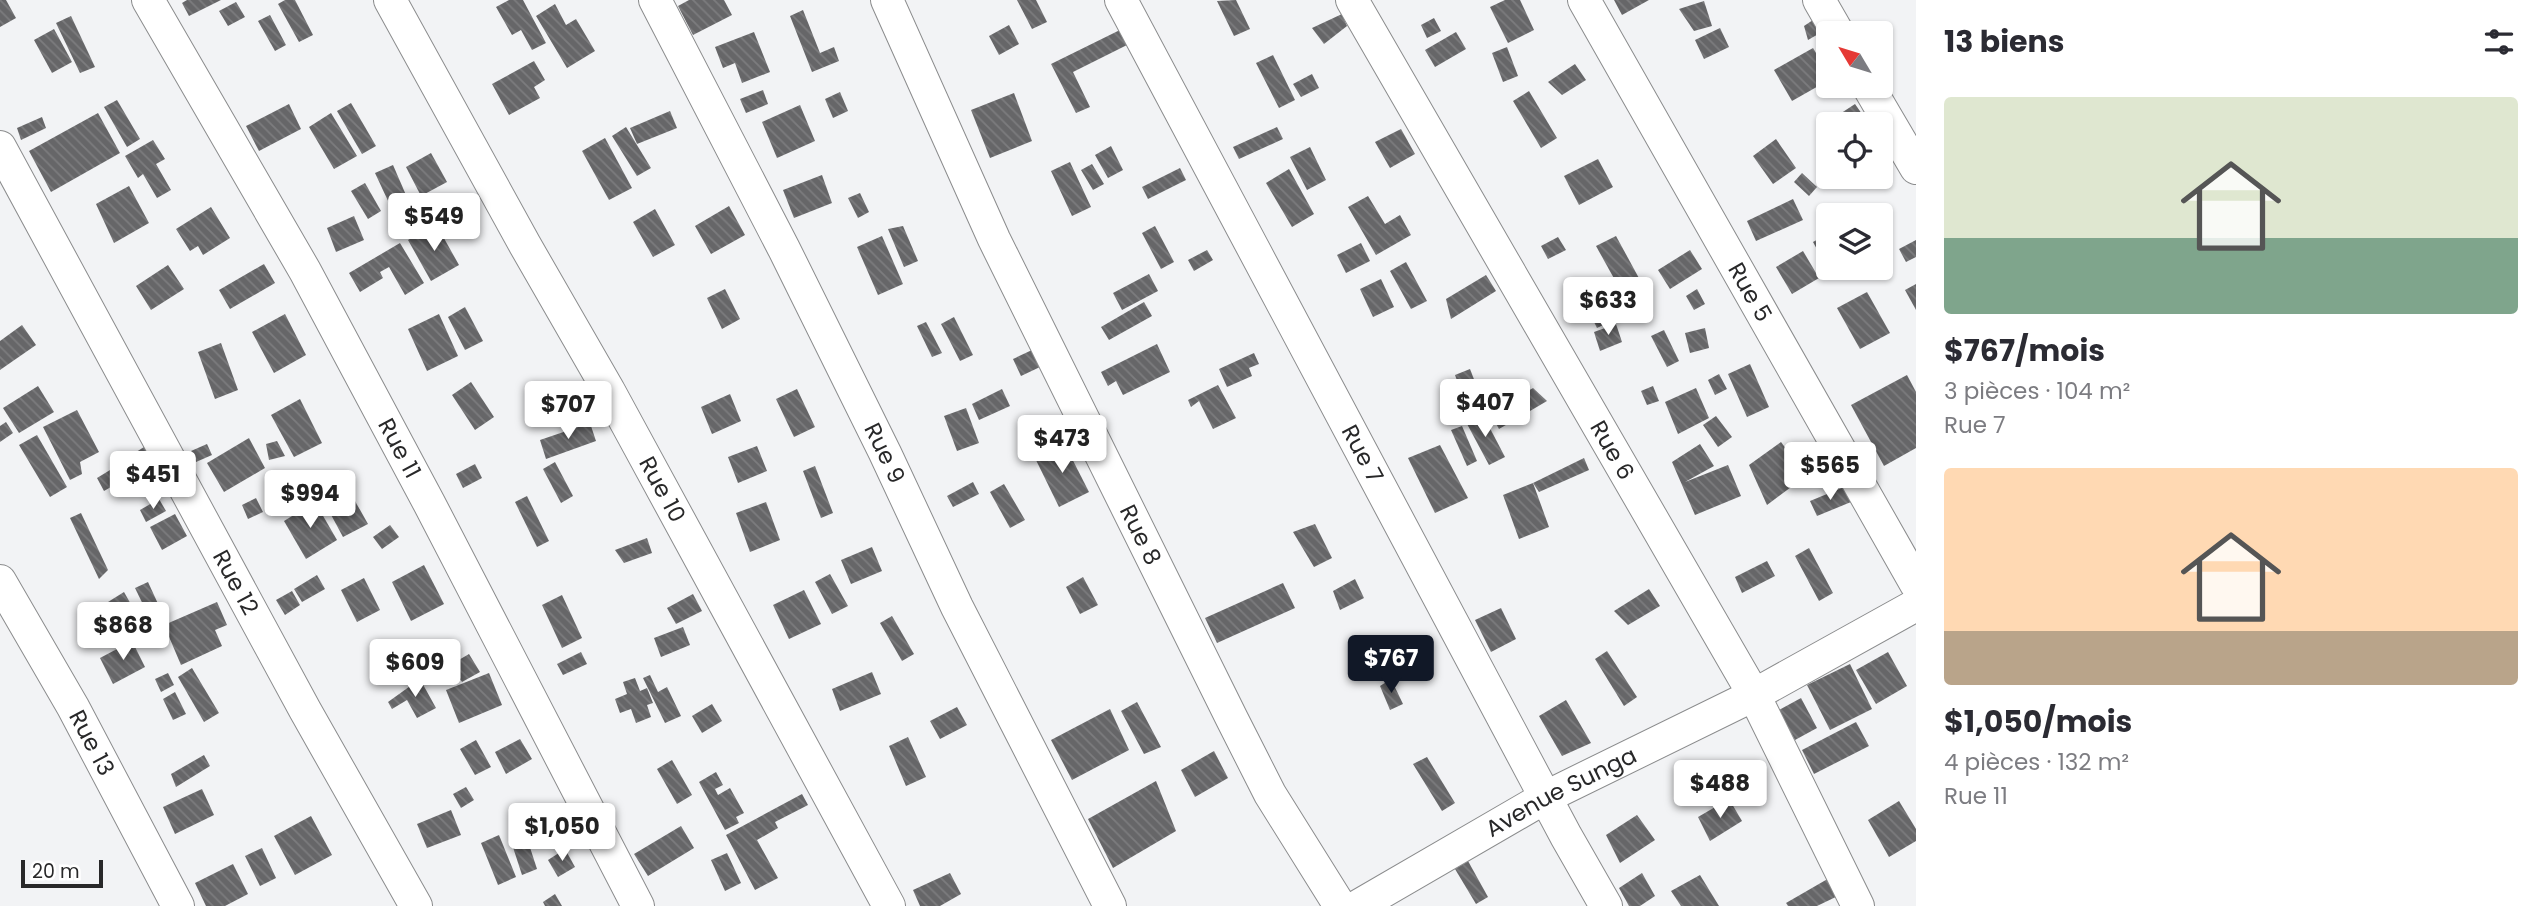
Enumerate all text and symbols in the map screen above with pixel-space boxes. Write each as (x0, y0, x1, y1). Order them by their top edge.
text: 13 biens (1944, 20, 2064, 63)
north arrow (1816, 21, 1894, 98)
map controls (1816, 21, 1893, 280)
icon: filters (2480, 23, 2518, 61)
button: locate (1816, 112, 1893, 189)
icon: home (2168, 143, 2294, 269)
pin: $549 (393, 194, 475, 253)
text: $549 (404, 200, 464, 232)
button: layers (1816, 203, 1893, 280)
street label: Rue 5 (1720, 257, 1780, 328)
pin: $633 (1567, 278, 1649, 337)
text: $633 (1579, 284, 1637, 316)
text: $767/mois (1944, 329, 2105, 372)
text: 3 pièces · 104 m² (1944, 375, 2130, 407)
pin: $407 (1444, 380, 1526, 439)
pin: $707 (527, 382, 609, 441)
text: $407 (1456, 386, 1514, 418)
text: $707 (541, 388, 595, 420)
text: Rue 7 (1944, 409, 2006, 441)
street label: Rue 11 (370, 412, 429, 484)
street label: Rue 6 (1583, 415, 1642, 486)
pin: $473 (1021, 416, 1103, 475)
street label: Rue 9 (857, 417, 913, 489)
street label: Rue 7 (1334, 419, 1391, 488)
text: $473 (1034, 422, 1090, 454)
pin: $565 (1789, 442, 1871, 502)
text: $565 (1800, 449, 1860, 481)
street label: Rue 10 (631, 450, 693, 528)
pin: $451 (112, 452, 194, 511)
text: $451 (126, 458, 180, 490)
pin: $994 (269, 470, 351, 530)
text: $994 (281, 477, 340, 509)
street label: Rue 8 (1112, 499, 1169, 570)
icon: home (2168, 514, 2294, 640)
street label: Rue 12 (205, 544, 266, 621)
pin: $868 (82, 602, 164, 662)
text: $868 (93, 609, 153, 641)
pin: $767 (1350, 636, 1432, 695)
pin: $609 (374, 640, 456, 699)
text: $767 (1364, 642, 1418, 674)
text: $609 (386, 646, 444, 678)
text: $1,050/mois (1944, 700, 2132, 743)
street label: Rue 13 (61, 704, 122, 781)
street label: Avenue Sunga (1479, 739, 1642, 845)
text: 4 pièces · 132 m² (1944, 746, 2129, 778)
pin: $488 (1679, 760, 1761, 820)
text: $488 (1690, 767, 1750, 799)
text: Rue 11 (1944, 780, 2008, 812)
pin: $1,050 (505, 804, 619, 863)
text: $1,050 (524, 810, 600, 842)
scale bar (21, 857, 103, 889)
text: 20 m (32, 858, 80, 885)

